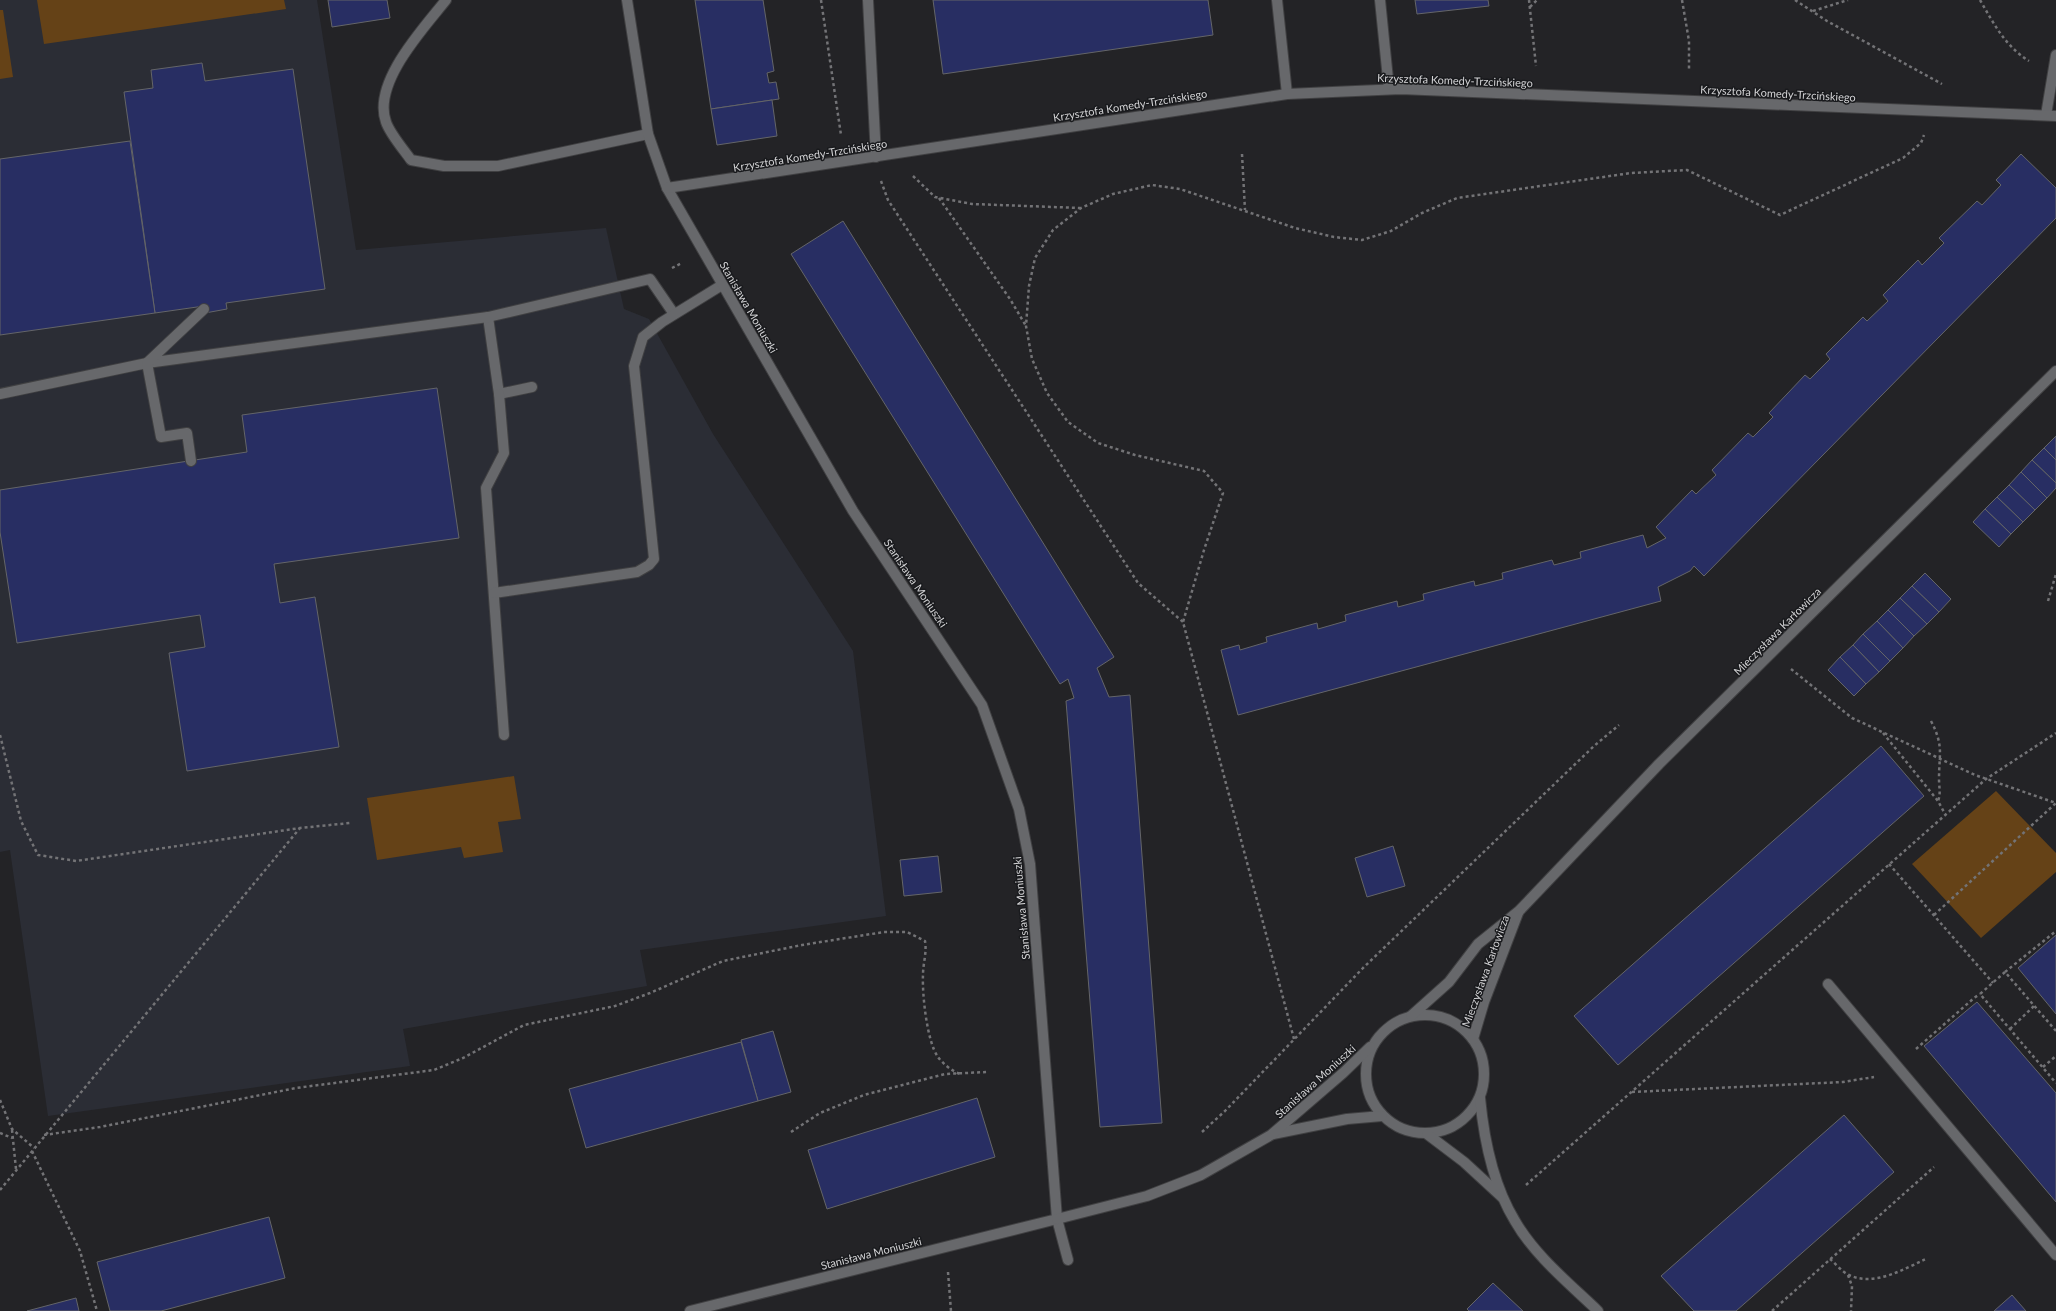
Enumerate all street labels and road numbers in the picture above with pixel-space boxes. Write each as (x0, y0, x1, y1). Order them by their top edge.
street label: Krzysztofa Komedy-Trzcińskiego (1377, 71, 1533, 89)
street label: Krzysztofa Komedy-Trzcińskiego (1700, 82, 1856, 104)
street label: Krzysztofa Komedy-Trzcińskiego (1052, 86, 1208, 124)
street label: Krzysztofa Komedy-Trzcińskiego (732, 136, 888, 174)
street label: Stanisława Moniuszki (717, 259, 781, 355)
street label: Stanisława Moniuszki (882, 536, 951, 630)
street label: Mieczysława Karłowicza (1731, 585, 1823, 677)
street label: Stanisława Moniuszki (1010, 856, 1032, 960)
street label: Mieczysława Karłowicza (1459, 913, 1511, 1029)
street label: Stanisława Moniuszki (1272, 1041, 1358, 1120)
street label: Stanisława Moniuszki (819, 1234, 923, 1272)

